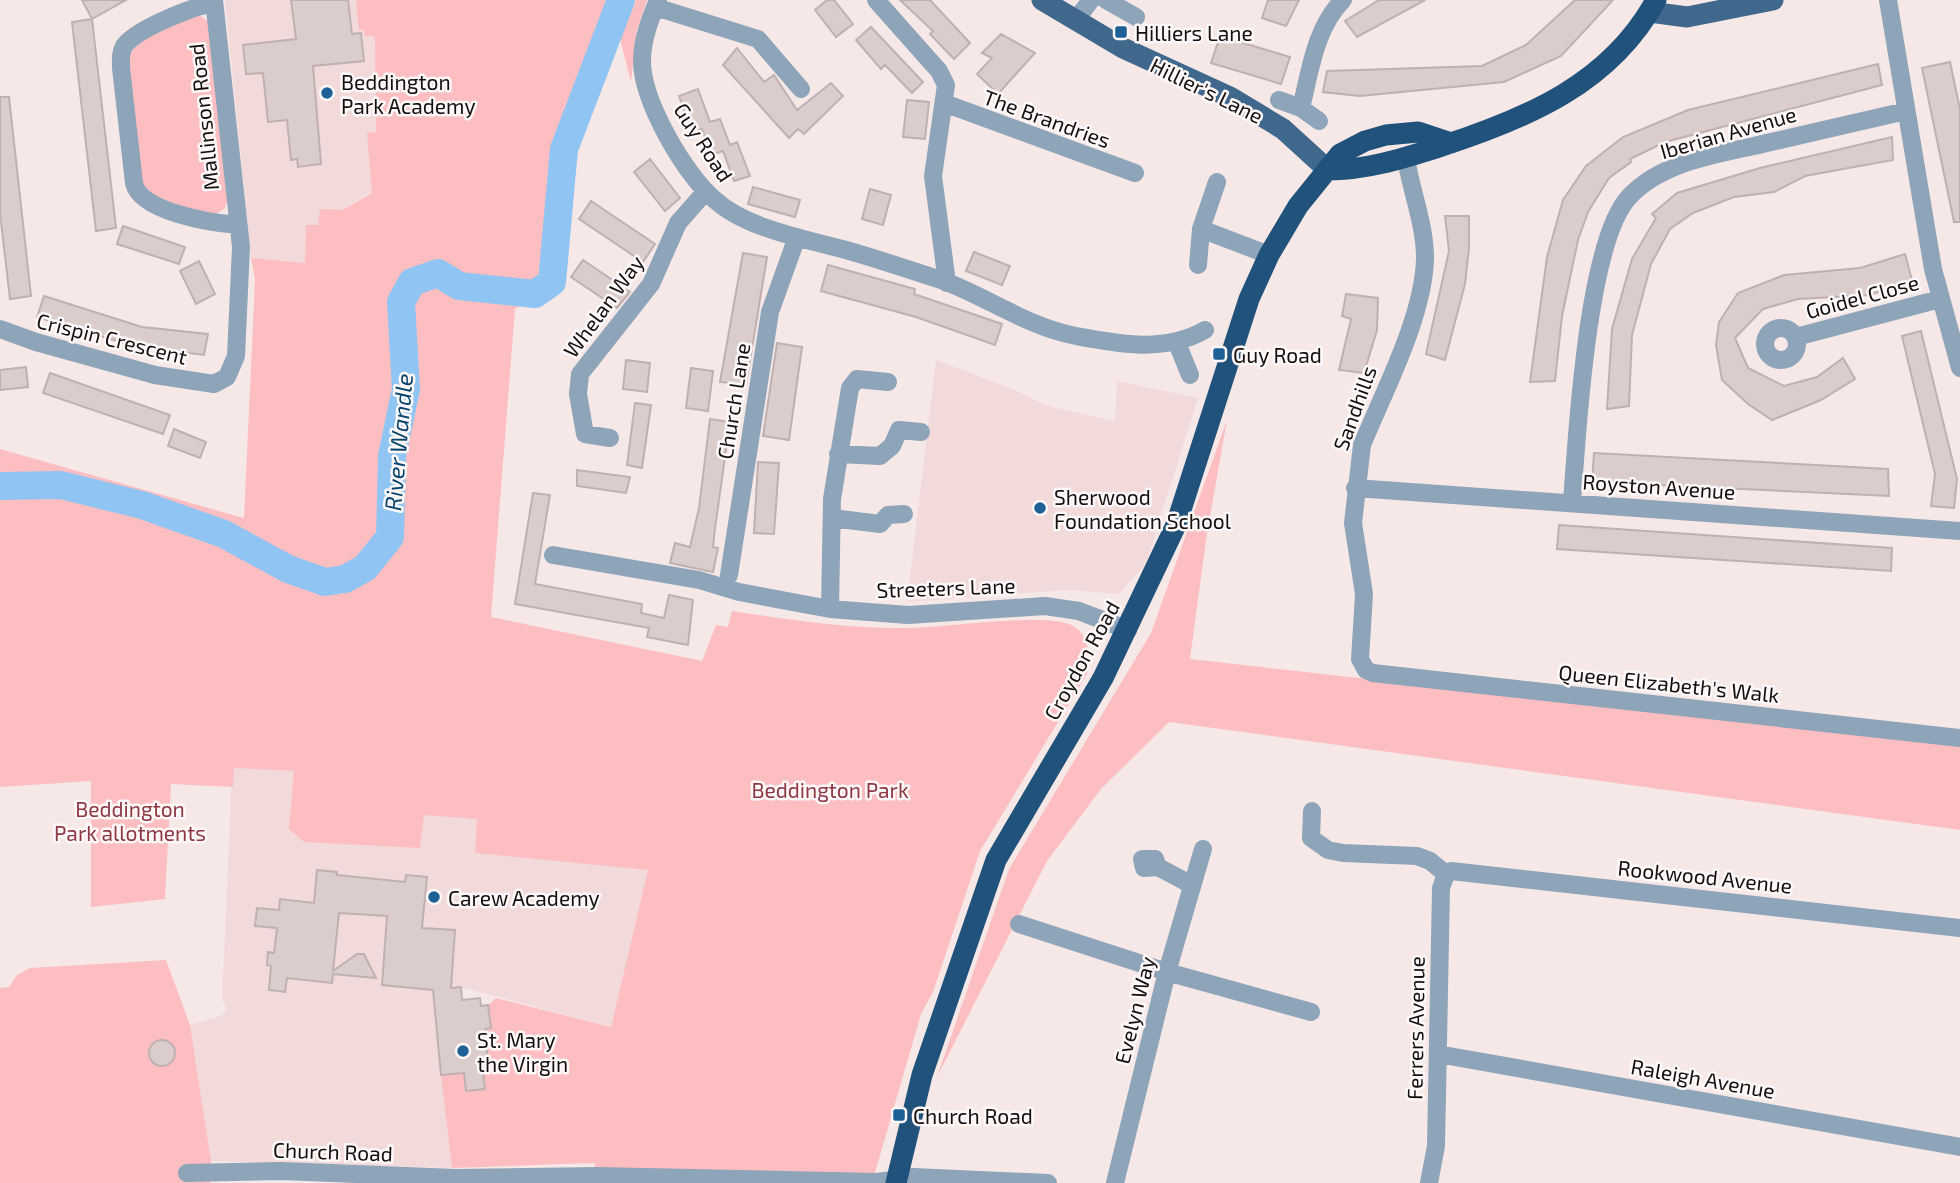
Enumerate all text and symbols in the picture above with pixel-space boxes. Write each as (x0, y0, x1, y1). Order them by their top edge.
place label: Hilliers Lane (1135, 20, 1253, 45)
marker: Hilliers Lane (1113, 24, 1129, 40)
street label: Mallinson Road (183, 42, 223, 192)
street label: Hillier's Lane (1147, 52, 1267, 128)
place label: Beddington Park Academy (341, 69, 476, 118)
street label: The Brandries (980, 83, 1114, 153)
marker: Beddington Park Academy (319, 85, 335, 101)
street label: Guy Road (669, 98, 739, 186)
street label: Iberian Avenue (1657, 101, 1799, 163)
street label: Whelan Way (558, 250, 648, 362)
street label: Goidel Close (1803, 269, 1921, 323)
street label: Crispin Crescent (34, 307, 190, 369)
street label: Church Lane (711, 341, 755, 461)
place label: Guy Road (1233, 342, 1322, 367)
marker: Guy Road (1211, 346, 1227, 362)
street label: Sandhills (1327, 362, 1381, 454)
water label: River Wandle (378, 372, 418, 512)
street label: Royston Avenue (1582, 468, 1736, 504)
place label: Sherwood Foundation School (1054, 484, 1232, 533)
marker: Sherwood Foundation School (1032, 500, 1048, 516)
street label: Streeters Lane (876, 572, 1016, 602)
street label: Croydon Road (1038, 596, 1124, 724)
street label: Queen Elizabeth's Walk (1557, 659, 1781, 708)
park label: Beddington Park (751, 777, 909, 802)
park label: Beddington Park allotments (54, 796, 206, 845)
street label: Rookwood Avenue (1617, 854, 1793, 898)
place label: Carew Academy (448, 885, 600, 910)
marker: Carew Academy (426, 889, 442, 905)
street label: Evelyn Way (1109, 954, 1159, 1066)
street label: Ferrers Avenue (1401, 956, 1429, 1100)
place label: St. Mary the Virgin (477, 1027, 568, 1076)
marker: St. Mary the Virgin (455, 1043, 471, 1059)
street label: Raleigh Avenue (1629, 1053, 1777, 1103)
place label: Church Road (913, 1103, 1033, 1128)
marker: Church Road (891, 1107, 907, 1123)
street label: Church Road (273, 1136, 393, 1166)

